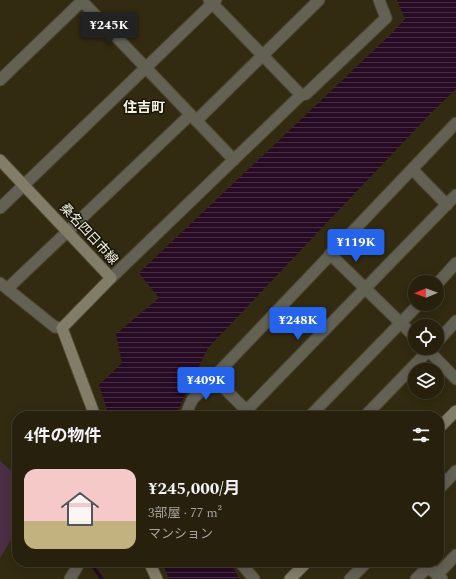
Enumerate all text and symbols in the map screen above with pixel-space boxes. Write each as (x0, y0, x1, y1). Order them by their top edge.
pin: ¥245K (81, 12, 137, 46)
text: ¥245K (89, 15, 129, 35)
district label: 住吉町 (123, 97, 165, 118)
street label: 桑名四日市線 (55, 199, 123, 269)
pin: ¥119K (328, 229, 384, 263)
text: ¥119K (336, 232, 376, 252)
north arrow (408, 275, 444, 311)
map controls (408, 275, 444, 399)
pin: ¥248K (270, 307, 326, 341)
text: ¥248K (278, 310, 318, 330)
button: locate (408, 319, 444, 355)
button: layers (408, 363, 444, 399)
pin: ¥409K (178, 367, 234, 401)
text: ¥409K (186, 370, 226, 390)
text: 4件の物件 (24, 423, 102, 449)
icon: filters (410, 424, 432, 446)
text: ¥245,000/月 (148, 476, 241, 502)
icon: home (56, 485, 104, 533)
icon: heart (410, 498, 432, 520)
text: 3部屋 · 77 m² (148, 503, 222, 523)
text: マンション (148, 524, 213, 544)

